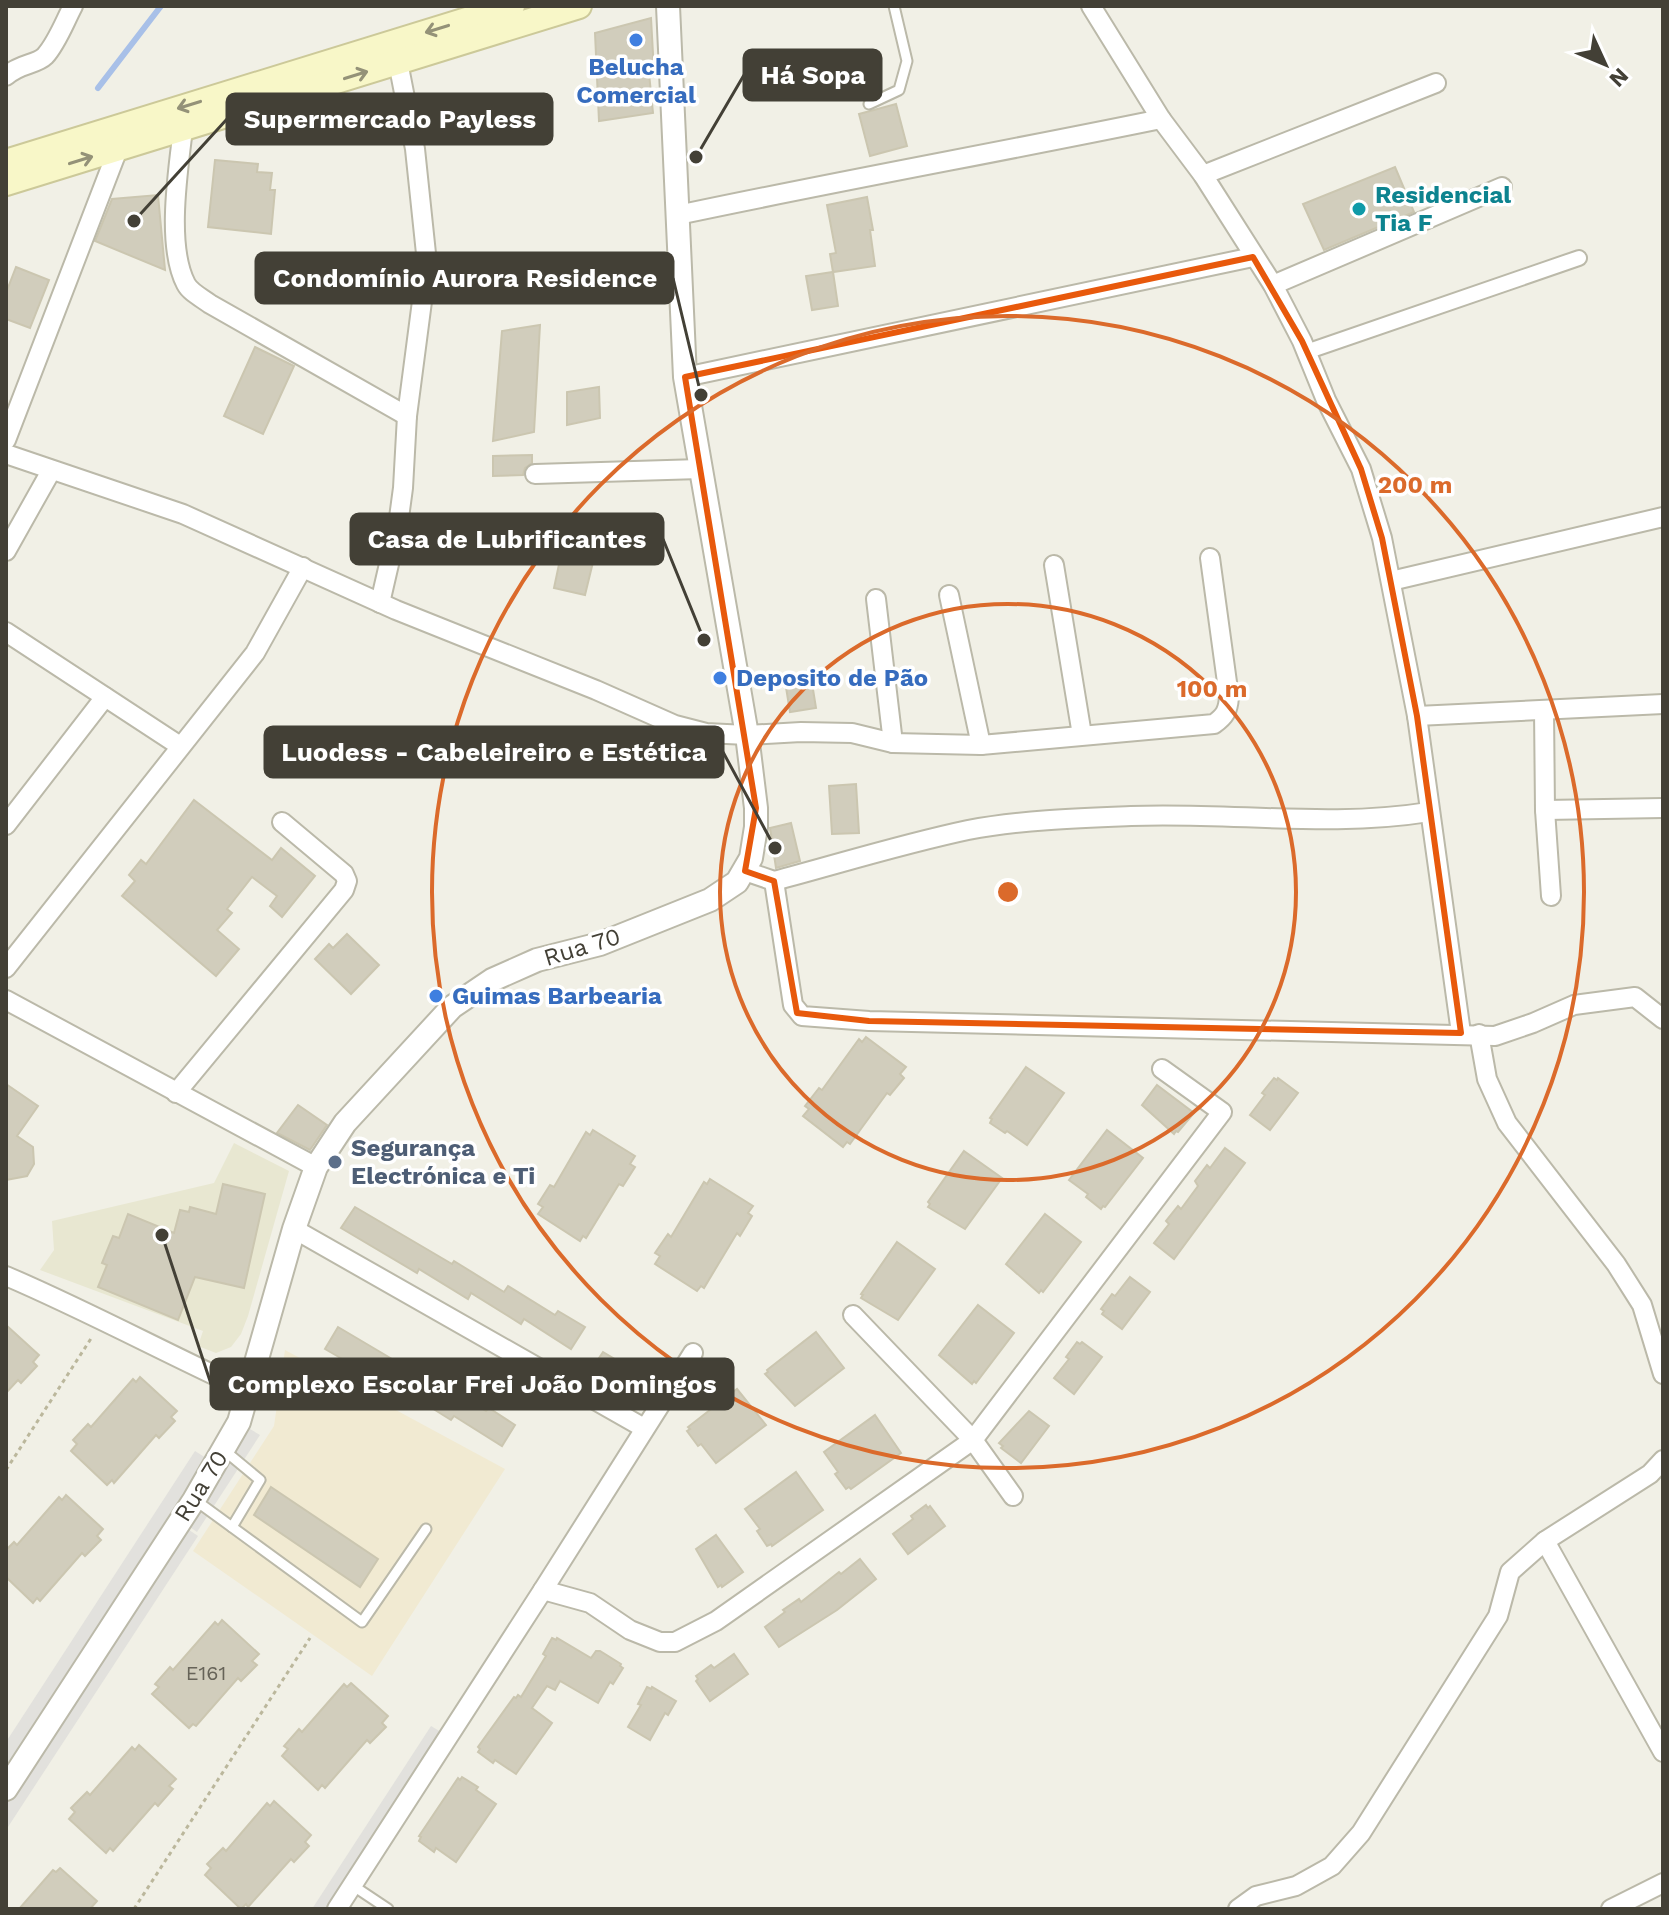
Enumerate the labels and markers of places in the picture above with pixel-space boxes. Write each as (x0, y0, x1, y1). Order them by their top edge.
marker: Belucha Comercial (627, 31, 645, 49)
callout: Há Sopa (744, 50, 881, 100)
place label: Belucha Comercial (576, 53, 696, 109)
callout: Supermercado Payless (227, 94, 552, 144)
place label: Residencial Tia F (1375, 181, 1511, 237)
marker: Residencial Tia F (1350, 200, 1368, 218)
callout: Condomínio Aurora Residence (256, 253, 673, 303)
callout: Casa de Lubrificantes (351, 514, 663, 564)
place label: Deposito de Pão (736, 664, 928, 692)
marker: Deposito de Pão (711, 669, 729, 687)
callout: Luodess - Cabeleireiro e Estética (265, 727, 723, 777)
centre of rings (994, 878, 1022, 906)
place label: Guimas Barbearia (452, 982, 662, 1010)
marker: Guimas Barbearia (427, 987, 445, 1005)
place label: Segurança Electrónica e Ti (351, 1134, 535, 1190)
marker: Segurança Electrónica e Ti (326, 1153, 344, 1171)
callout: Complexo Escolar Frei João Domingos (211, 1359, 733, 1409)

